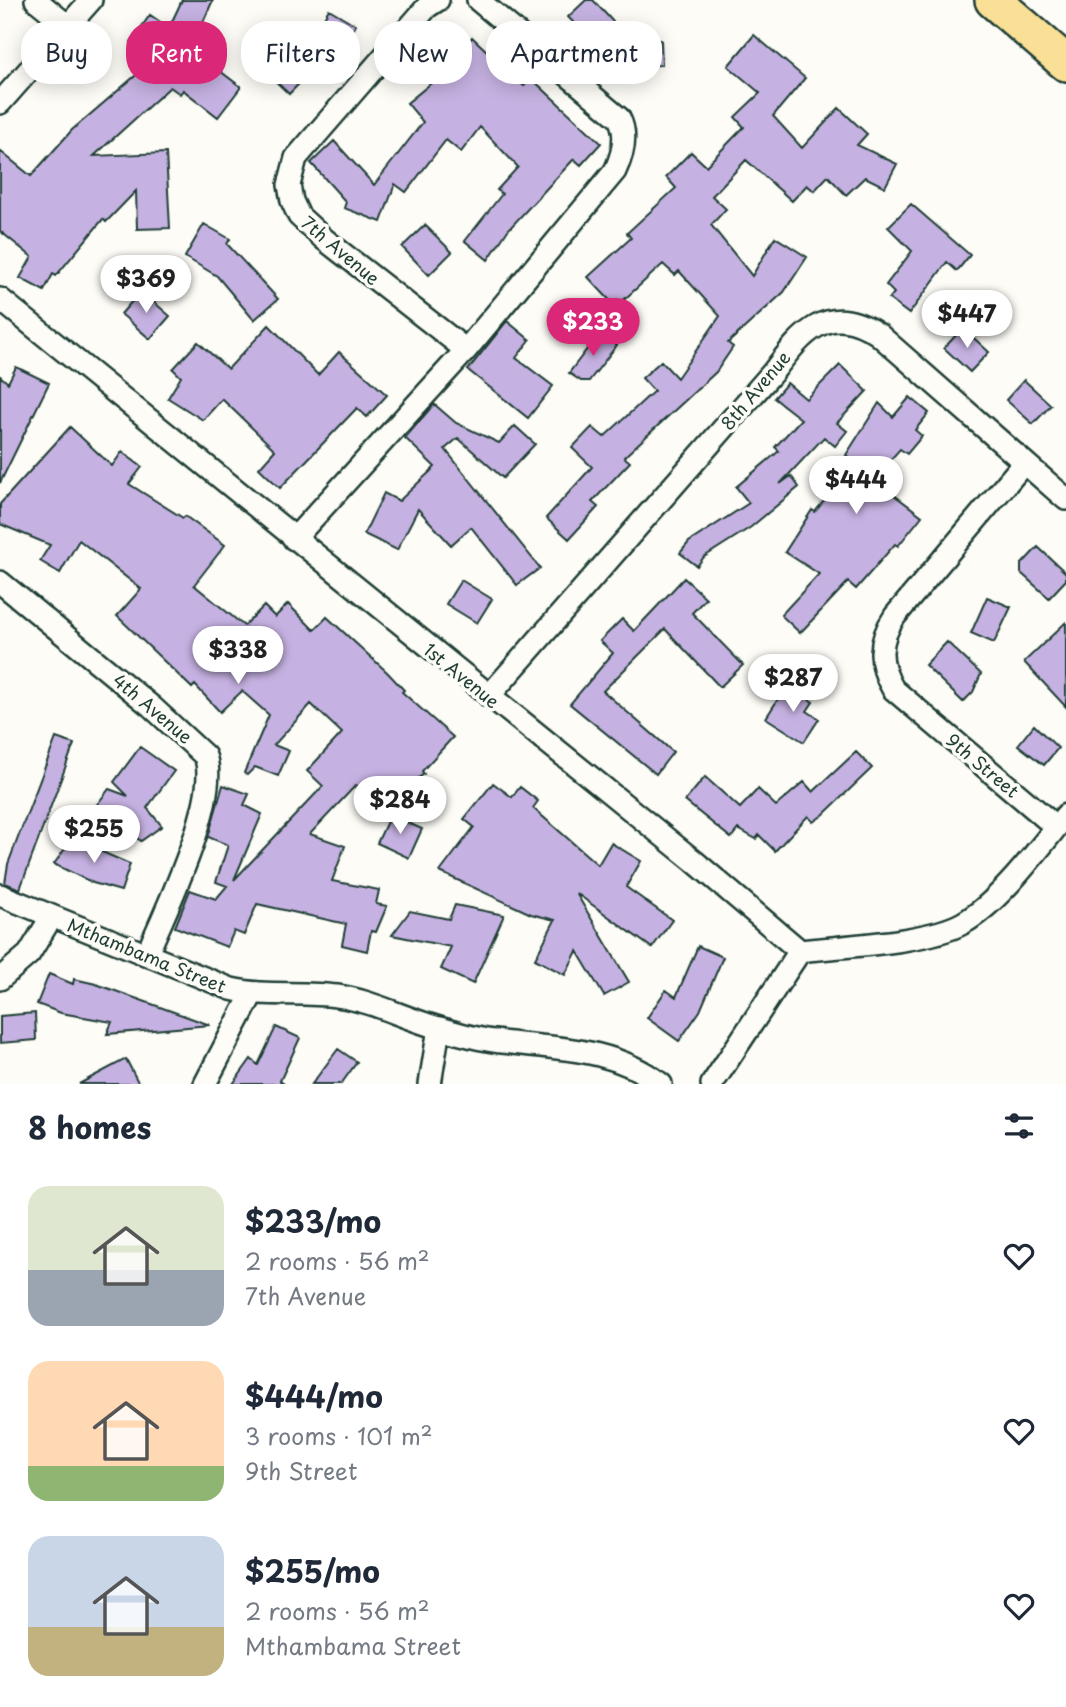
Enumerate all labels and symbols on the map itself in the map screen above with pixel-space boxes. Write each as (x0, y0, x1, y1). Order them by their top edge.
street label: 7th Avenue (296, 209, 386, 291)
pin: $369 (105, 256, 187, 315)
pin: $447 (926, 290, 1008, 350)
pin: $233 (552, 298, 634, 358)
street label: 8th Avenue (714, 344, 796, 436)
pin: $444 (815, 456, 897, 516)
pin: $338 (197, 626, 279, 686)
street label: 1st Avenue (418, 636, 506, 714)
pin: $287 (752, 654, 834, 714)
street label: 4th Avenue (107, 667, 199, 750)
street label: 9th Street (941, 726, 1025, 804)
pin: $284 (359, 776, 441, 836)
pin: $255 (53, 806, 135, 865)
street label: Mthambama Street (64, 911, 230, 999)

